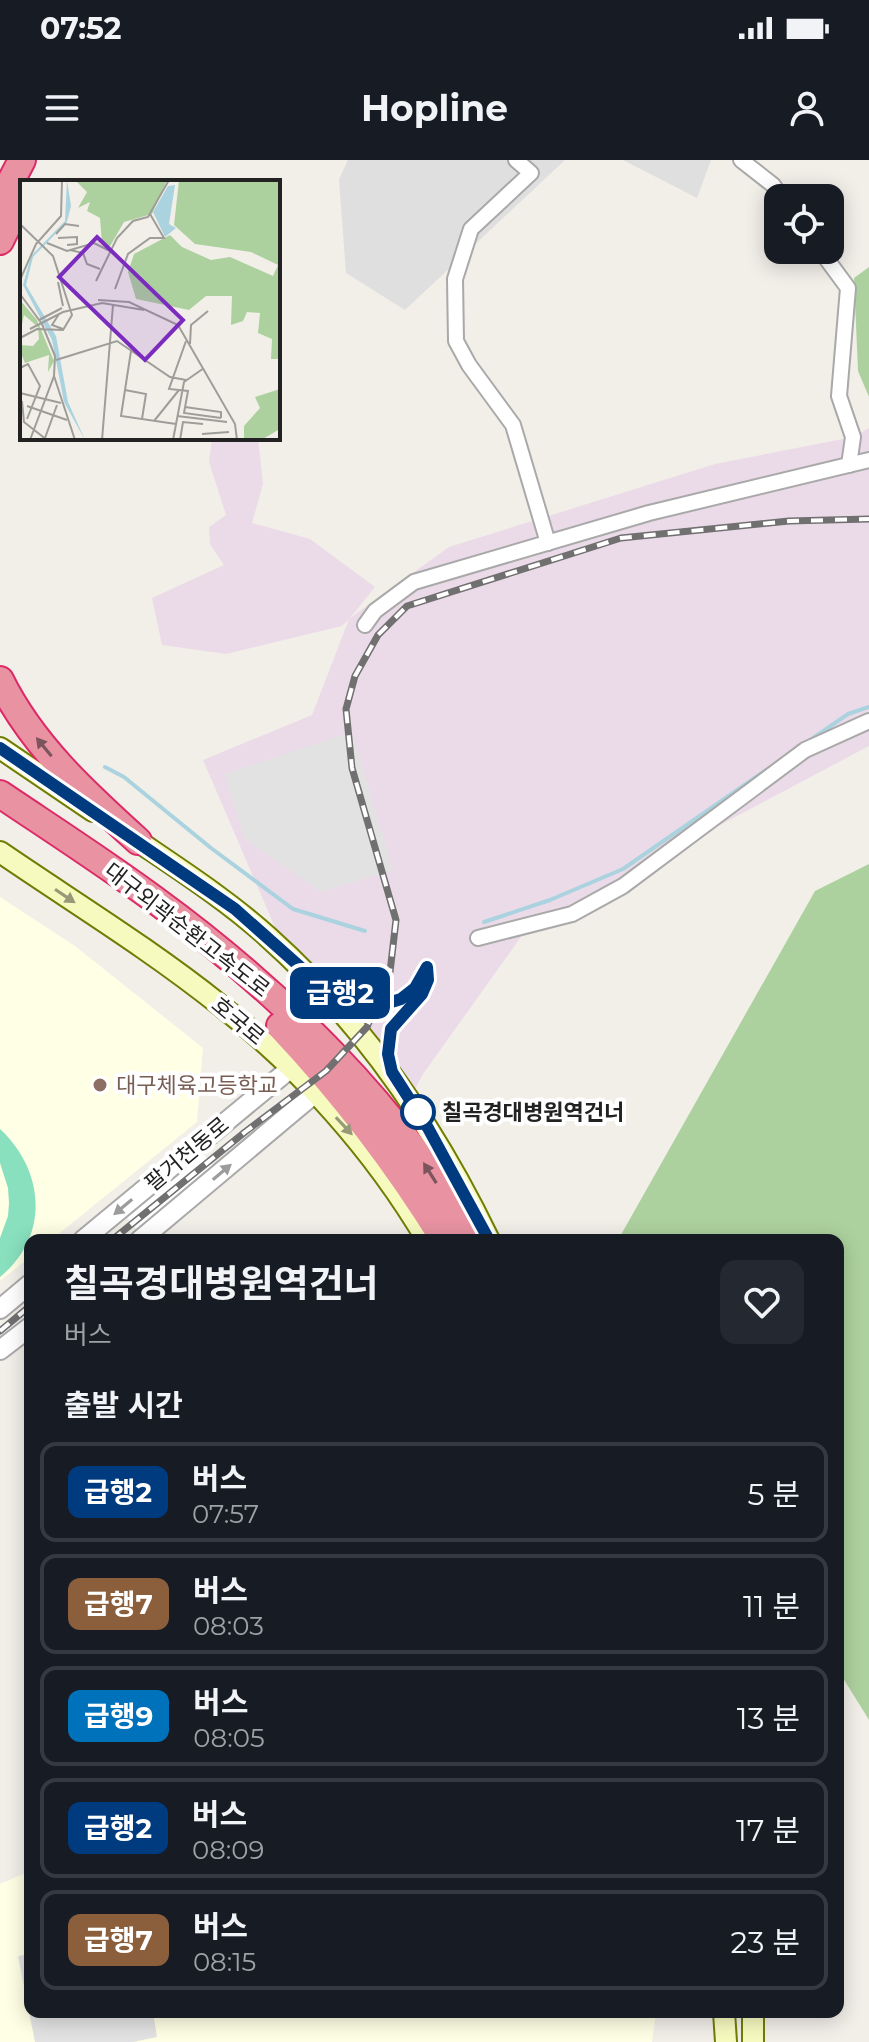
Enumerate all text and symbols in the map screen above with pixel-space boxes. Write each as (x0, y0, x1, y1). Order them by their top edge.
text: 07:52 (40, 10, 122, 47)
icon: menu (40, 86, 84, 130)
text: Hopline (361, 86, 508, 130)
icon: person (785, 86, 829, 130)
inset map (20, 180, 280, 440)
map controls (764, 184, 844, 264)
button: locate (764, 184, 844, 264)
one-way arrow (36, 737, 52, 757)
street label: 대구외곽순환고속도로 (99, 857, 275, 1003)
one-way arrow (54, 888, 75, 903)
line badge: 급행2 (294, 967, 386, 1019)
text: 급행2 (306, 976, 374, 1010)
street label: 호국로 (206, 991, 270, 1051)
place label: 대구체육고등학교 (116, 1072, 278, 1099)
marker: 대구체육고등학교 (91, 1076, 109, 1094)
marker: 칠곡경대병원역건너 (401, 1095, 435, 1129)
place label: 칠곡경대병원역건너 (442, 1099, 624, 1126)
street label: 팔거천동로 (140, 1111, 234, 1197)
one-way arrow (335, 1116, 353, 1135)
one-way arrow (423, 1162, 437, 1184)
one-way arrow (211, 1164, 231, 1181)
one-way arrow (114, 1198, 134, 1215)
text: 칠곡경대병원역건너 (64, 1260, 379, 1307)
button: heart (720, 1260, 804, 1344)
text: 버스 (64, 1319, 112, 1351)
text: 출발 시간 (64, 1387, 183, 1424)
text: 버스 (192, 1460, 247, 1497)
text: 급행2 (84, 1475, 152, 1509)
text: 5 분 (748, 1476, 800, 1513)
text: 07:57 (192, 1498, 259, 1530)
text: 버스 (193, 1572, 248, 1609)
text: 급행7 (84, 1587, 153, 1621)
text: 11 분 (743, 1588, 800, 1625)
text: 08:03 (193, 1610, 264, 1642)
text: 버스 (193, 1684, 249, 1721)
text: 급행9 (84, 1699, 153, 1733)
text: 13 분 (737, 1700, 800, 1737)
text: 08:05 (193, 1722, 265, 1754)
text: 버스 (192, 1796, 247, 1833)
text: 급행2 (84, 1811, 152, 1845)
text: 17 분 (736, 1812, 800, 1849)
text: 08:09 (192, 1834, 264, 1866)
text: 버스 (193, 1908, 248, 1945)
text: 급행7 (84, 1923, 153, 1957)
text: 23 분 (731, 1924, 800, 1961)
text: 08:15 (193, 1946, 256, 1978)

